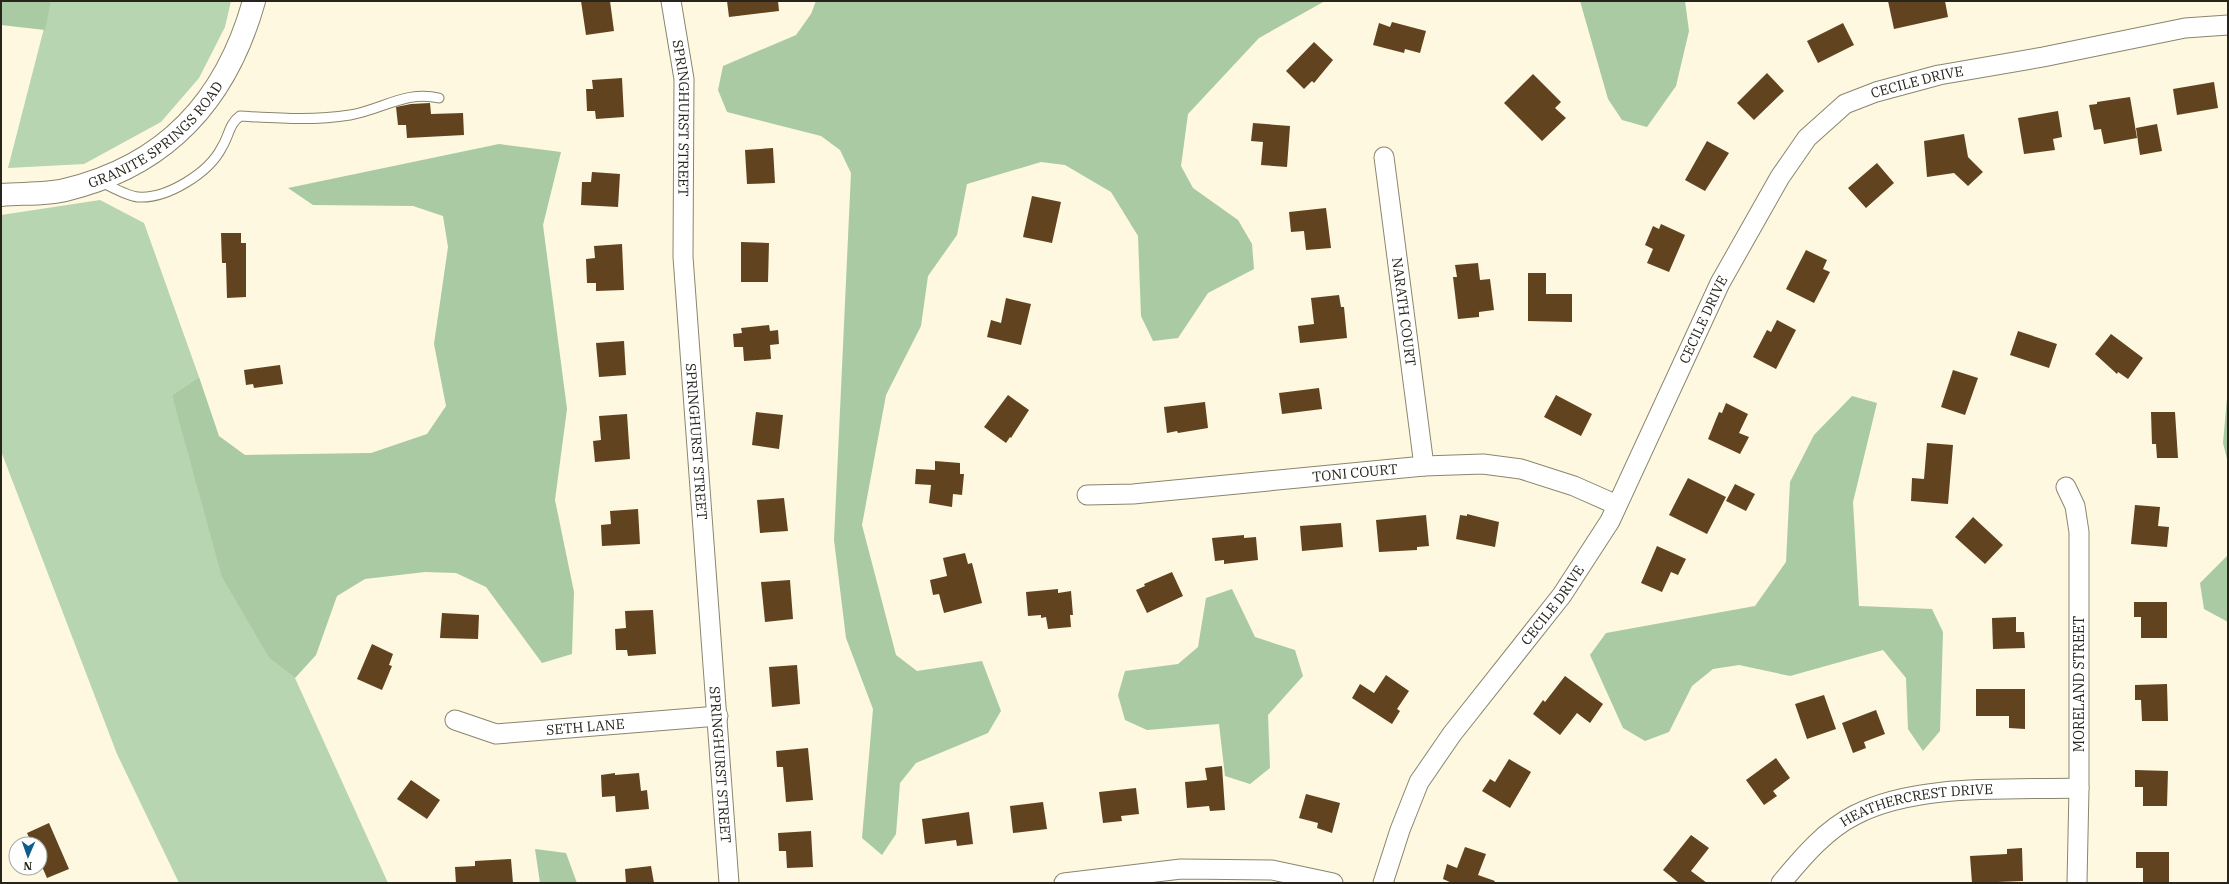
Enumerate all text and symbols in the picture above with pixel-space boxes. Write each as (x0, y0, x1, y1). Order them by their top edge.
street label: SPRINGHURST STREET (669, 38, 693, 197)
street label: CECILE DRIVE (1868, 62, 1965, 102)
street label: GRANITE SPRINGS ROAD (86, 78, 227, 192)
street label: NARATH COURT (1388, 256, 1420, 367)
street label: CECILE DRIVE (1675, 272, 1731, 366)
street label: SPRINGHURST STREET (682, 362, 711, 520)
street label: TONI COURT (1312, 460, 1398, 486)
street label: CECILE DRIVE (1517, 562, 1588, 649)
street label: MORELAND STREET (2070, 616, 2088, 752)
street label: SPRINGHURST STREET (706, 685, 735, 844)
street label: SETH LANE (545, 715, 625, 739)
street label: HEATHERCREST DRIVE (1836, 780, 1993, 831)
north arrow (8, 836, 48, 876)
text: N (23, 859, 32, 873)

